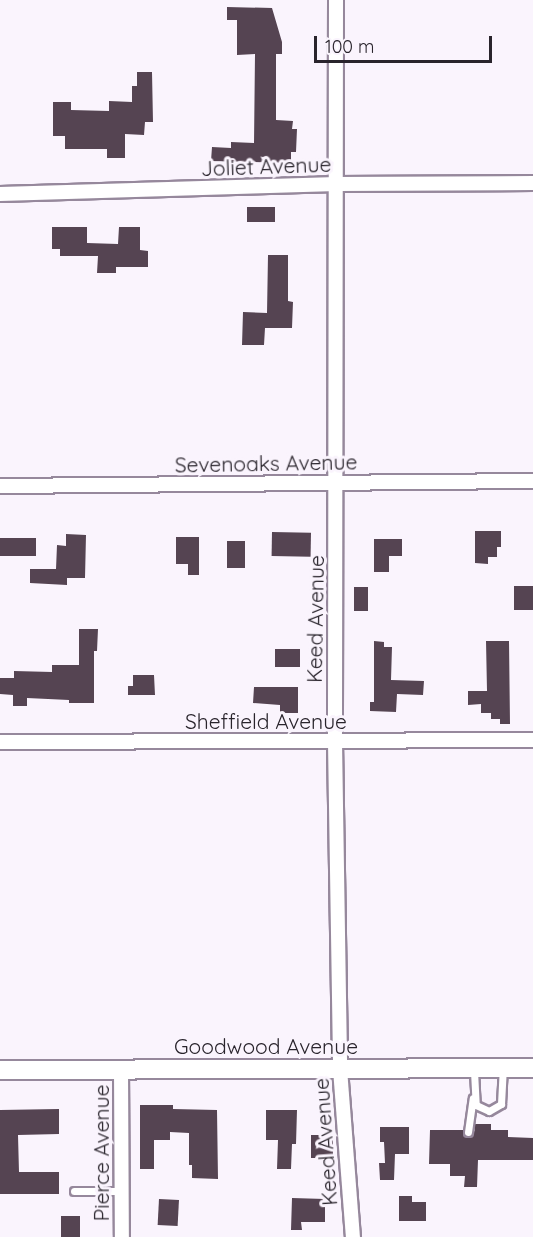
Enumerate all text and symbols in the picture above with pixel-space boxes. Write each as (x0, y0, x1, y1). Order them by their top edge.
scale bar (317, 24, 496, 62)
text: 100 m (325, 35, 374, 58)
street label: Joliet Avenue (200, 151, 332, 181)
street label: Sevenoaks Avenue (175, 449, 357, 477)
street label: Keed Avenue (301, 555, 329, 683)
street label: Sheffield Avenue (185, 708, 347, 734)
street label: Goodwood Avenue (174, 1033, 358, 1059)
street label: Keed Avenue (308, 1077, 342, 1207)
street label: Pierce Avenue (88, 1085, 114, 1221)

